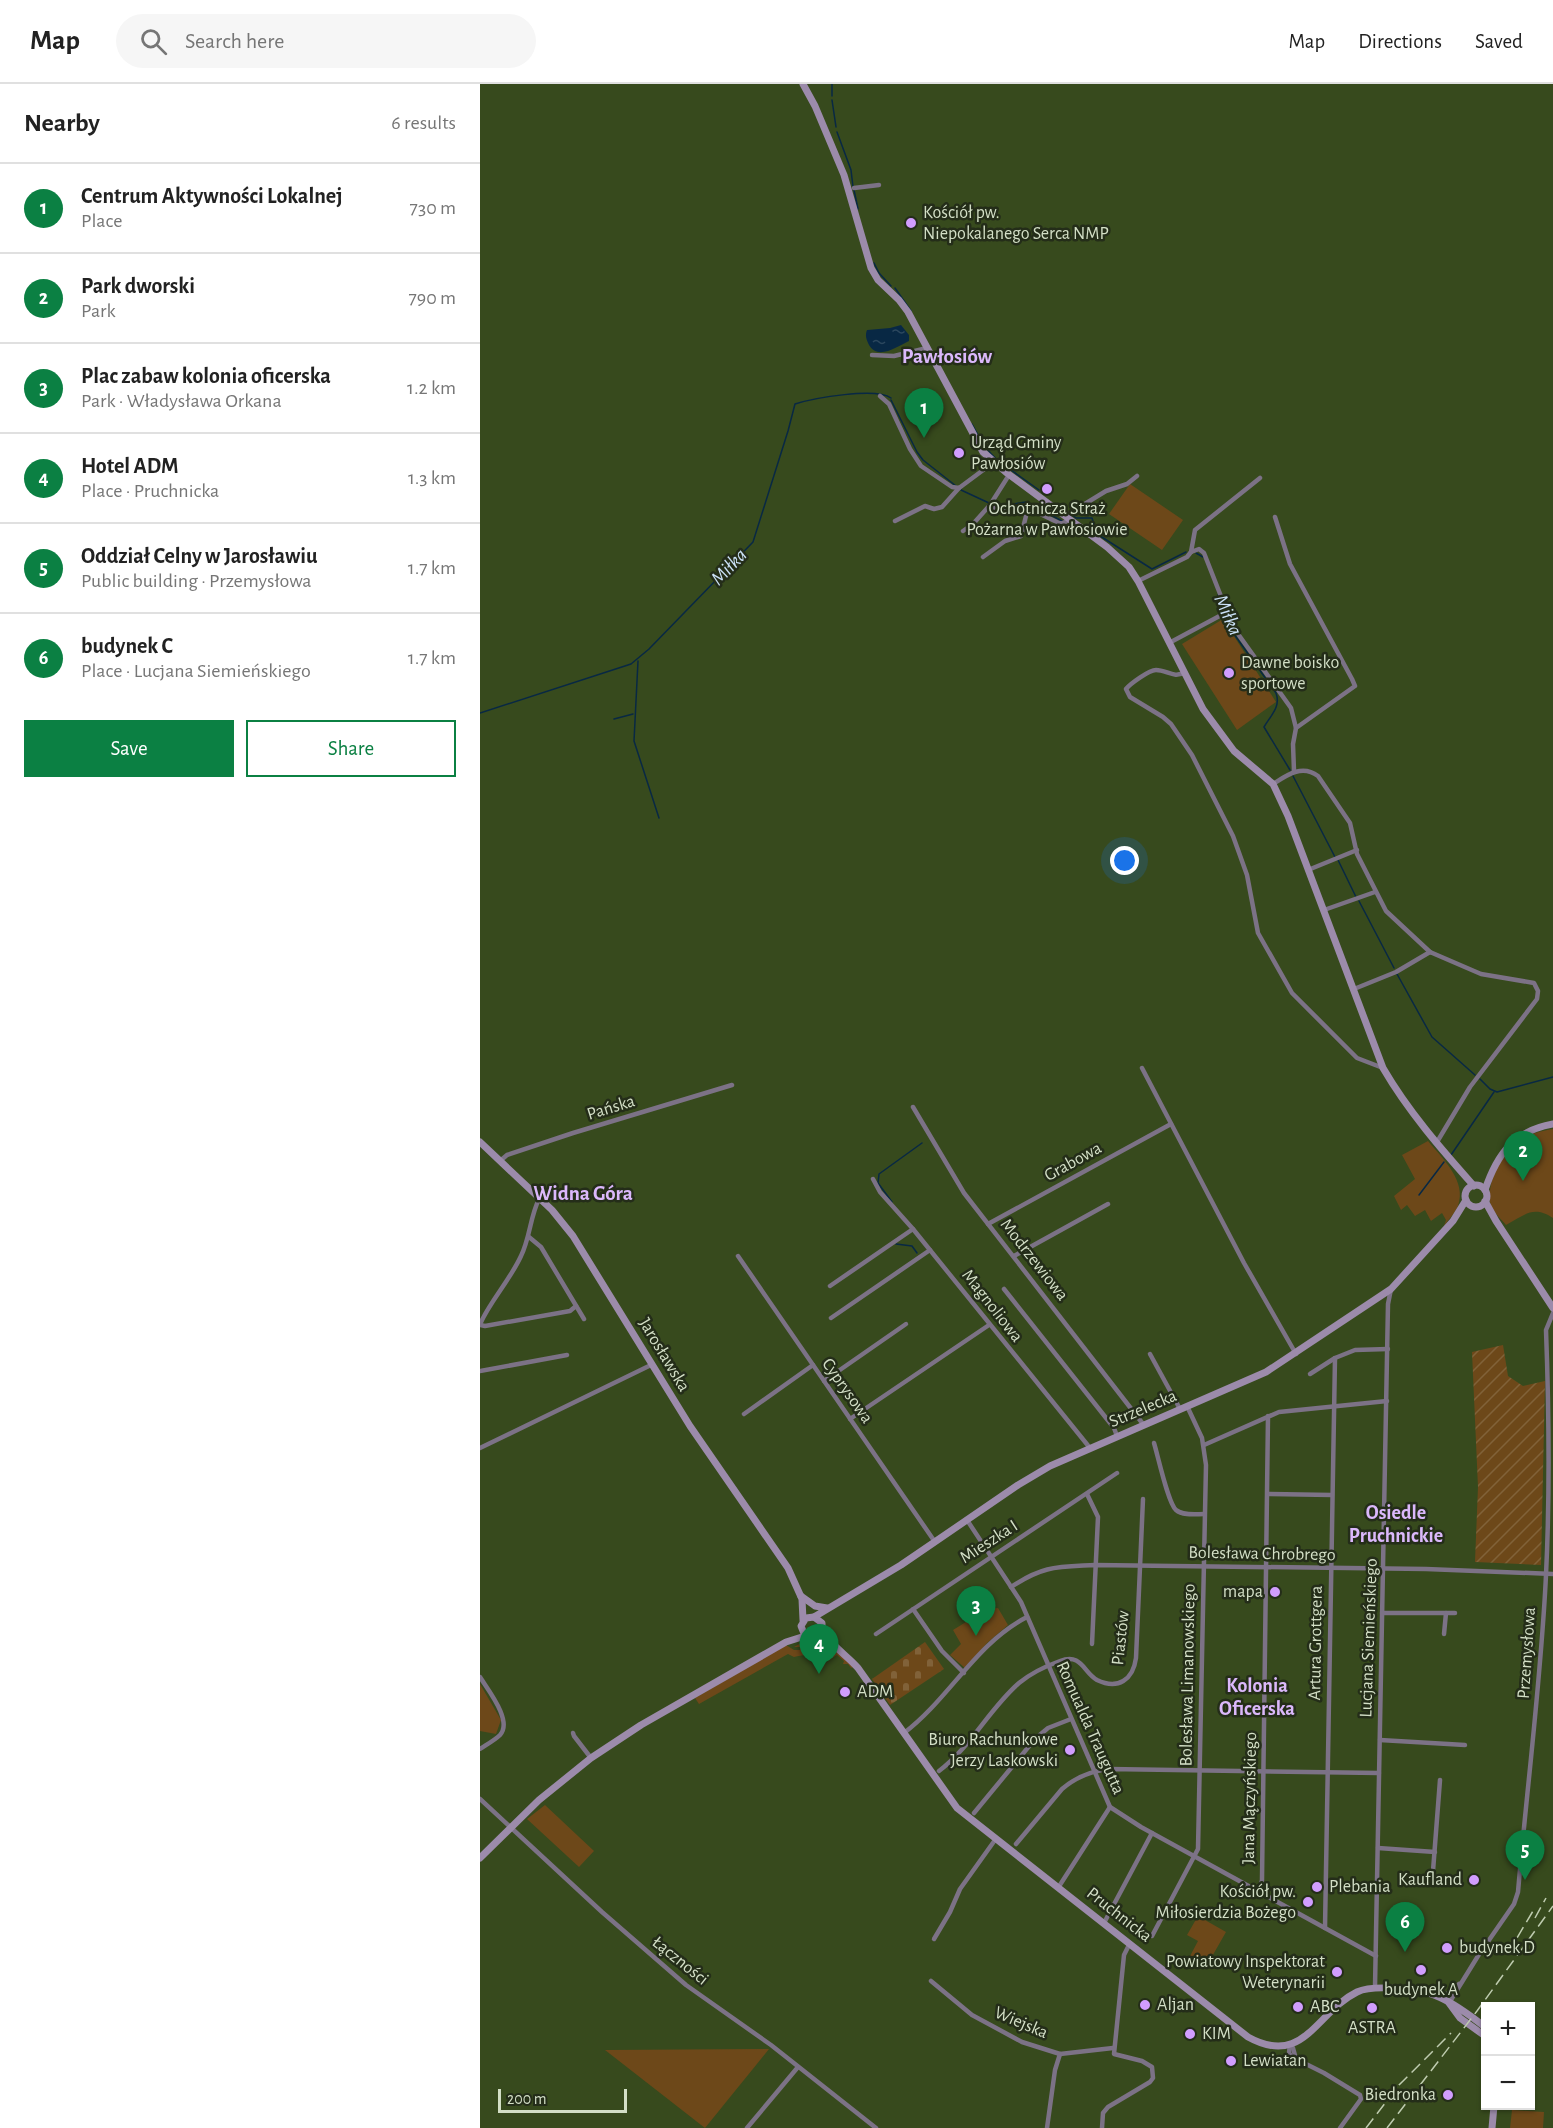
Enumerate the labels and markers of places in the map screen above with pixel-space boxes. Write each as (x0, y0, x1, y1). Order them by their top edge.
place label: Kościół pw. Niepokalanego Serca NMP (923, 204, 1109, 243)
marker: Kościół pw. Niepokalanego Serca NMP (904, 216, 918, 230)
pin: 1 (904, 388, 944, 438)
place label: Urząd Gminy Pawłosiów (971, 434, 1062, 473)
marker: Urząd Gminy Pawłosiów (952, 446, 966, 460)
marker: Ochotnicza Straż Pożarna w Pawłosiowie (1040, 482, 1054, 496)
place label: Ochotnicza Straż Pożarna w Pawłosiowie (966, 500, 1128, 539)
place label: Dawne boisko sportowe (1241, 654, 1339, 693)
marker: Dawne boisko sportowe (1222, 666, 1236, 680)
pin: 2 (1504, 1132, 1542, 1181)
place label: mapa (1223, 1583, 1263, 1601)
marker: mapa (1268, 1585, 1282, 1599)
pin: 3 (956, 1586, 996, 1636)
pin: 4 (800, 1624, 838, 1674)
place label: ADM (857, 1683, 893, 1701)
marker: ADM (838, 1685, 852, 1699)
place label: Biuro Rachunkowe Jerzy Laskowski (928, 1731, 1058, 1770)
marker: Biuro Rachunkowe Jerzy Laskowski (1063, 1743, 1077, 1757)
pin: 5 (1506, 1830, 1544, 1880)
place label: Kaufland (1398, 1871, 1462, 1889)
marker: Kaufland (1467, 1873, 1481, 1887)
place label: Plebania (1329, 1878, 1390, 1896)
marker: Plebania (1310, 1880, 1324, 1894)
place label: Kościół pw. Miłosierdzia Bożego (1155, 1883, 1296, 1922)
marker: Kościół pw. Miłosierdzia Bożego (1301, 1895, 1315, 1909)
pin: 6 (1386, 1902, 1424, 1952)
place label: budynek D (1459, 1939, 1535, 1957)
marker: budynek D (1440, 1941, 1454, 1955)
place label: Powiatowy Inspektorat Weterynarii (1166, 1953, 1325, 1992)
marker: budynek A (1414, 1963, 1428, 1977)
marker: Powiatowy Inspektorat Weterynarii (1330, 1965, 1344, 1979)
place label: budynek A (1384, 1981, 1459, 1999)
place label: Aljan (1157, 1996, 1194, 2014)
marker: Aljan (1138, 1998, 1152, 2012)
place label: ABC (1310, 1998, 1339, 2016)
marker: ABC (1291, 2000, 1305, 2014)
marker: ASTRA (1365, 2001, 1379, 2015)
place label: ASTRA (1348, 2019, 1397, 2037)
place label: KIM (1202, 2025, 1231, 2043)
marker: KIM (1183, 2027, 1197, 2041)
place label: Lewiatan (1243, 2052, 1307, 2070)
marker: Lewiatan (1224, 2054, 1238, 2068)
place label: Biedronka (1364, 2086, 1436, 2104)
marker: Biedronka (1441, 2088, 1455, 2102)

